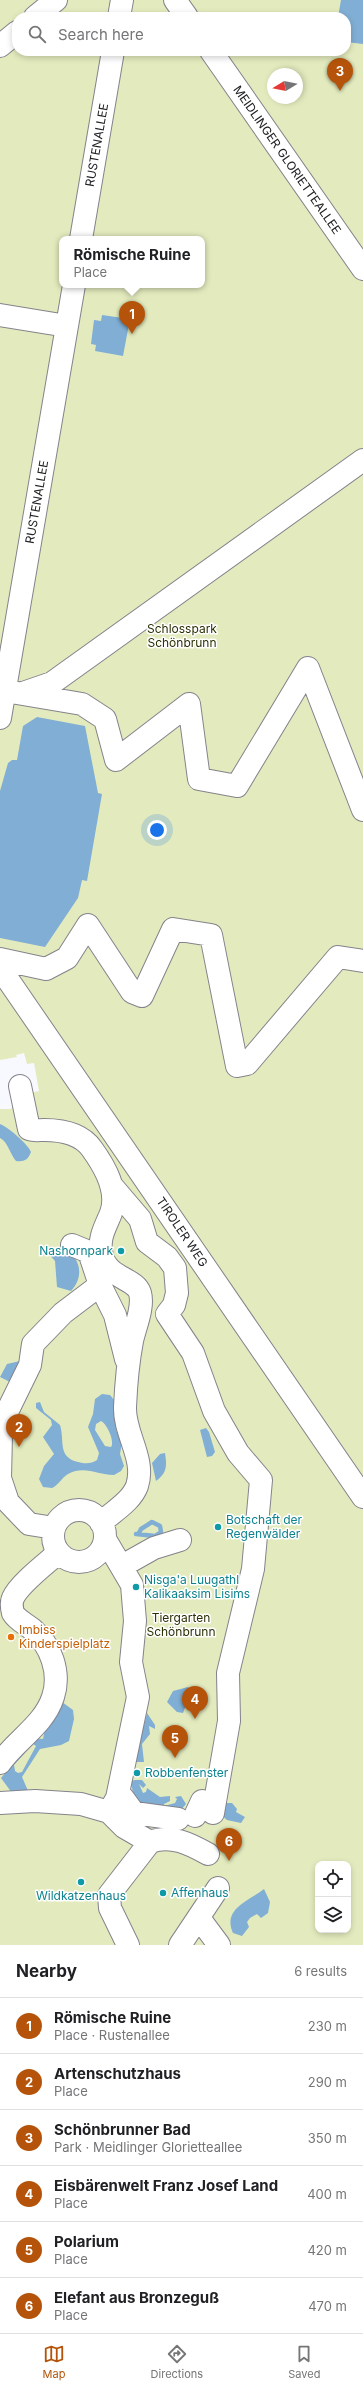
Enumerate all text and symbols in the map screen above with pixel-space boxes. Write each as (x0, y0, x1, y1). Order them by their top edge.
search box (12, 12, 351, 56)
icon: search (26, 23, 48, 45)
text: Search here (58, 25, 144, 44)
pin: 3 (327, 58, 353, 91)
north arrow (267, 68, 303, 104)
street label: MEIDLINGER GLORIETTEALLEE (230, 83, 345, 237)
street label: RUSTENALLEE (82, 102, 111, 188)
popup (59, 236, 205, 288)
text: Römische Ruine (73, 245, 191, 264)
text: Place (73, 264, 107, 280)
pin: 1 (119, 301, 145, 334)
street label: RUSTENALLEE (22, 459, 51, 545)
park label: Schlosspark Schönbrunn (147, 621, 217, 650)
your location (147, 820, 167, 840)
street label: TIROLER WEG (154, 1194, 211, 1270)
place label: Nashornpark (39, 1243, 113, 1258)
marker: Nashornpark (116, 1246, 126, 1256)
pin: 2 (6, 1414, 32, 1447)
place label: Botschaft der Regenwälder (226, 1512, 303, 1541)
marker: Botschaft der Regenwälder (213, 1522, 223, 1532)
place label: Nisga'a Luugathl Kalikaaksim Lisims (144, 1572, 250, 1601)
marker: Nisga'a Luugathl Kalikaaksim Lisims (131, 1582, 141, 1592)
park label: Tiergarten Schönbrunn (146, 1610, 216, 1639)
place label: Imbiss Kinderspielplatz (19, 1622, 110, 1651)
marker: Imbiss Kinderspielplatz (6, 1632, 16, 1642)
pin: 4 (182, 1686, 208, 1719)
pin: 5 (162, 1725, 188, 1758)
place label: Robbenfenster (145, 1765, 229, 1780)
marker: Robbenfenster (132, 1768, 142, 1778)
pin: 6 (216, 1828, 242, 1861)
map controls (315, 1861, 351, 1933)
button: locate (315, 1861, 351, 1897)
marker: Wildkatzenhaus (76, 1877, 86, 1887)
place label: Affenhaus (171, 1885, 229, 1900)
place label: Wildkatzenhaus (36, 1888, 126, 1903)
marker: Affenhaus (158, 1888, 168, 1898)
button: layers (315, 1897, 351, 1933)
text: Nearby (16, 1961, 77, 1981)
text: 6 results (294, 1963, 347, 1979)
text: Römische Ruine (54, 2008, 171, 2027)
text: 1 (26, 2018, 32, 2034)
text: 230 m (308, 2018, 347, 2034)
text: Place · Rustenallee (54, 2027, 170, 2043)
text: Artenschutzhaus (54, 2064, 181, 2083)
text: 2 (25, 2074, 33, 2090)
text: 290 m (308, 2074, 347, 2090)
text: Place (54, 2083, 88, 2099)
text: Schönbrunner Bad (54, 2120, 191, 2139)
text: 3 (25, 2130, 33, 2146)
text: 350 m (308, 2130, 347, 2146)
text: Park · Meidlinger Glorietteallee (54, 2139, 242, 2155)
text: Eisbärenwelt Franz Josef Land (54, 2176, 278, 2195)
text: 4 (25, 2186, 33, 2202)
text: 400 m (307, 2186, 347, 2202)
text: Place (54, 2195, 88, 2211)
text: Polarium (54, 2232, 119, 2251)
text: 5 (25, 2242, 33, 2258)
text: 420 m (307, 2242, 347, 2258)
text: Place (54, 2251, 88, 2267)
text: Elefant aus Bronzeguß (54, 2288, 219, 2307)
text: 6 (25, 2298, 33, 2314)
text: 470 m (308, 2298, 347, 2314)
text: Place (54, 2307, 88, 2323)
tab: Map (43, 2343, 65, 2381)
tab: Directions (151, 2343, 203, 2381)
tab: Saved (288, 2343, 320, 2381)

